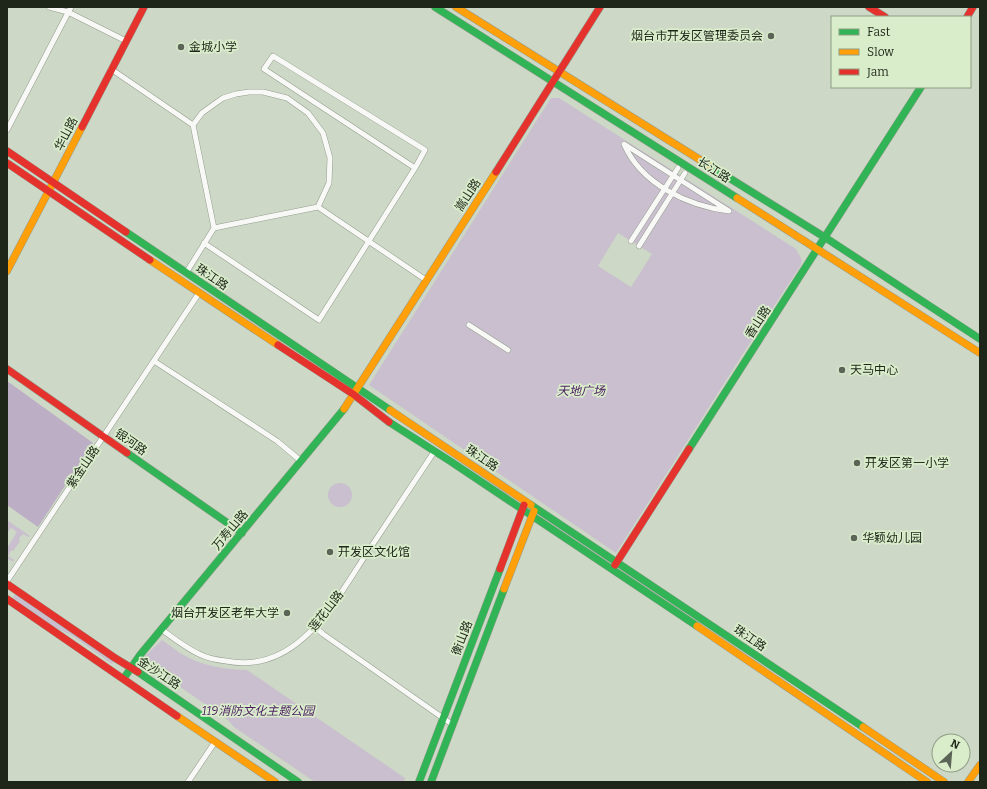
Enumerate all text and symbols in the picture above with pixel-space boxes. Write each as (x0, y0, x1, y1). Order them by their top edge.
legend (831, 16, 971, 88)
text: Fast (867, 25, 891, 39)
place label: 烟台市开发区管理委员会 (631, 29, 763, 43)
marker: 烟台市开发区管理委员会 (766, 31, 776, 41)
place label: 金城小学 (189, 40, 237, 54)
marker: 金城小学 (176, 42, 186, 52)
text: Slow (867, 45, 894, 59)
text: Jam (866, 65, 889, 79)
street label: 华山路 (52, 115, 80, 153)
street label: 长江路 (695, 155, 733, 185)
street label: 嵩山路 (452, 176, 484, 214)
street label: 珠江路 (193, 261, 231, 293)
street label: 香山路 (742, 303, 774, 341)
place label: 天马中心 (850, 363, 898, 377)
marker: 天马中心 (837, 365, 847, 375)
park label: 天地广场 (557, 384, 606, 398)
street label: 银河路 (112, 426, 150, 458)
street label: 珠江路 (463, 442, 501, 474)
street label: 紫金山路 (64, 443, 102, 491)
place label: 开发区第一小学 (865, 456, 949, 470)
marker: 开发区第一小学 (852, 458, 862, 468)
street label: 万寿山路 (209, 507, 251, 553)
place label: 华颖幼儿园 (862, 531, 922, 545)
marker: 华颖幼儿园 (849, 533, 859, 543)
place label: 开发区文化馆 (338, 545, 410, 559)
marker: 开发区文化馆 (325, 547, 335, 557)
street label: 莲花山路 (306, 588, 346, 634)
place label: 烟台开发区老年大学 (171, 606, 279, 620)
marker: 烟台开发区老年大学 (282, 608, 292, 618)
street label: 衡山路 (449, 619, 475, 657)
street label: 珠江路 (731, 622, 769, 654)
street label: 金沙江路 (135, 654, 183, 692)
park label: 119消防文化主题公园 (202, 704, 316, 718)
north arrow (931, 733, 971, 773)
text: N (948, 737, 962, 752)

